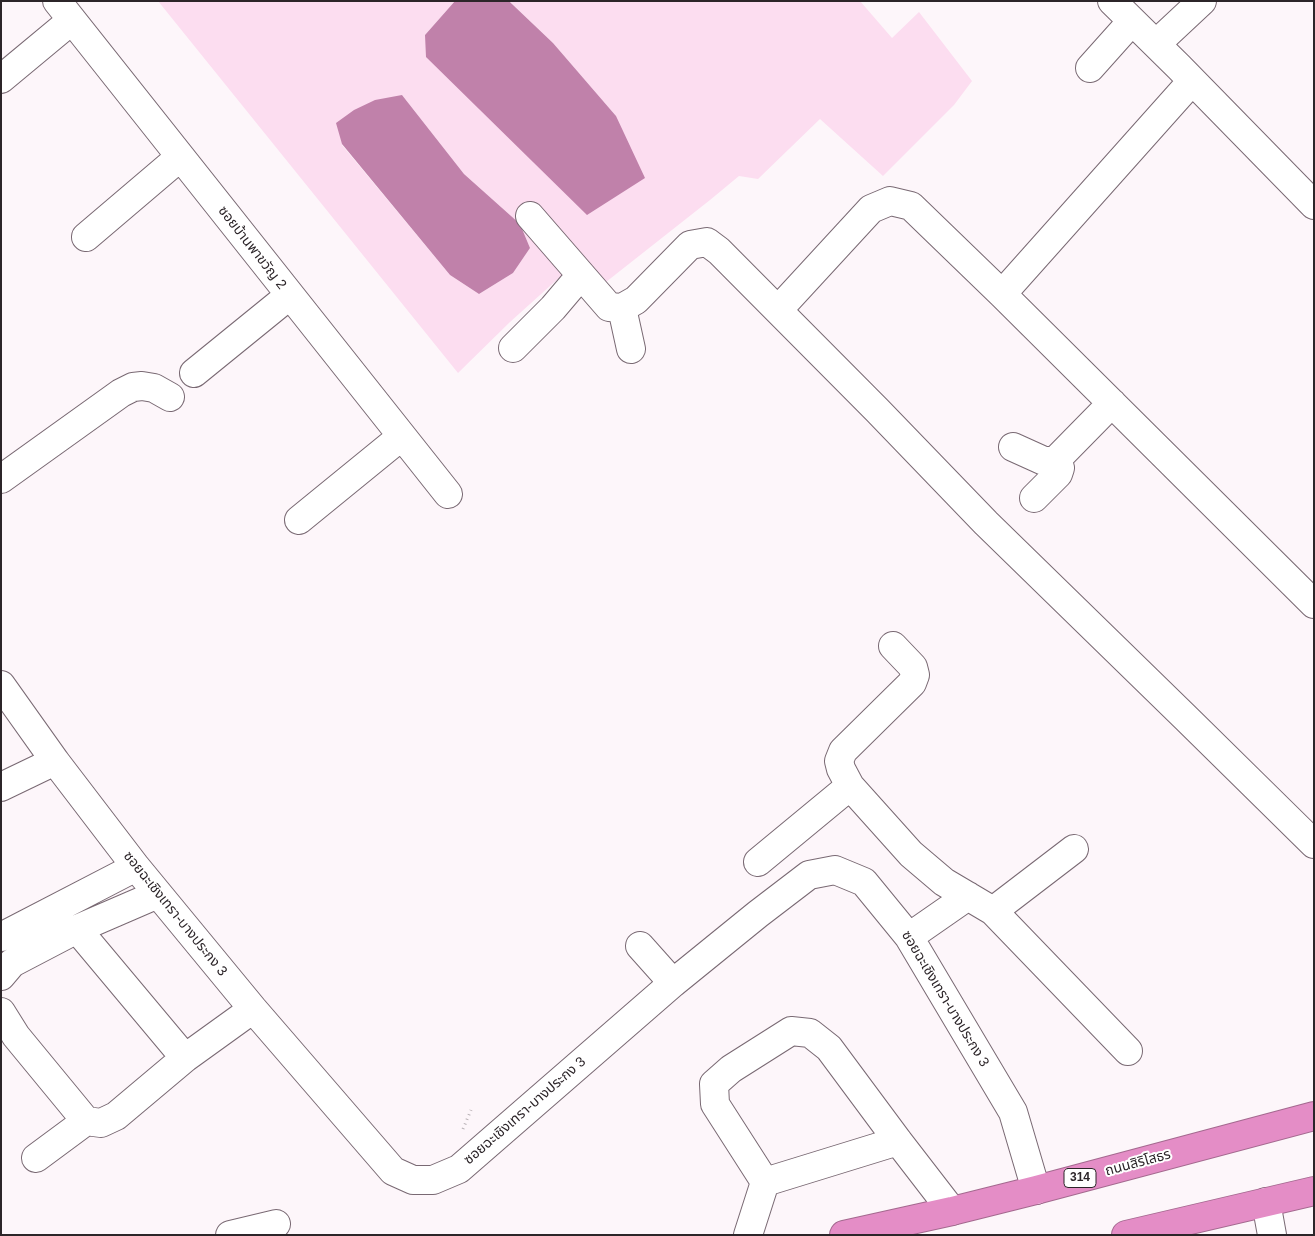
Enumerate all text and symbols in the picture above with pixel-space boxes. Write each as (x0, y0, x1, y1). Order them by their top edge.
street label: ซอยบ้านพาขวัญ 2 (214, 203, 290, 293)
street label: ซอยฉะเชิงเทรา-บางประกง 3 (120, 848, 230, 980)
street label: ซอยฉะเชิงเทรา-บางประกง 3 (898, 928, 992, 1070)
street label: ซอยฉะเชิงเทรา-บางประกง 3 (461, 1054, 589, 1168)
street label: ถนนสิริโสธร (1103, 1146, 1173, 1180)
road number: 314 (1064, 1168, 1096, 1188)

